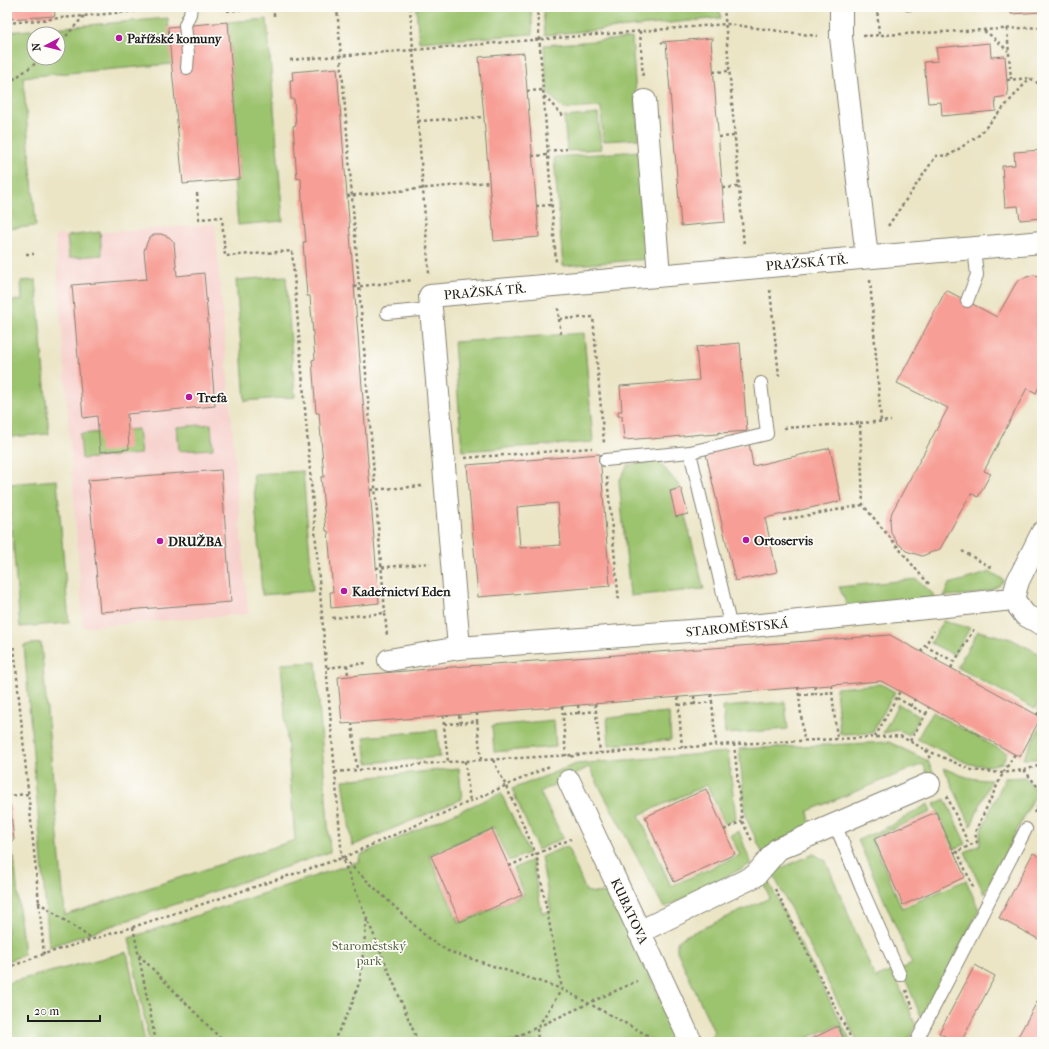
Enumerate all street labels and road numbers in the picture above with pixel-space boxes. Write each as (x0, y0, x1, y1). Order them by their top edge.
street label: PRAŽSKÁ TŘ. (765, 251, 849, 274)
street label: PRAŽSKÁ TŘ. (443, 280, 527, 303)
street label: STAROMĚSTSKÁ (685, 616, 789, 639)
street label: KUBATOVA (608, 876, 652, 947)

